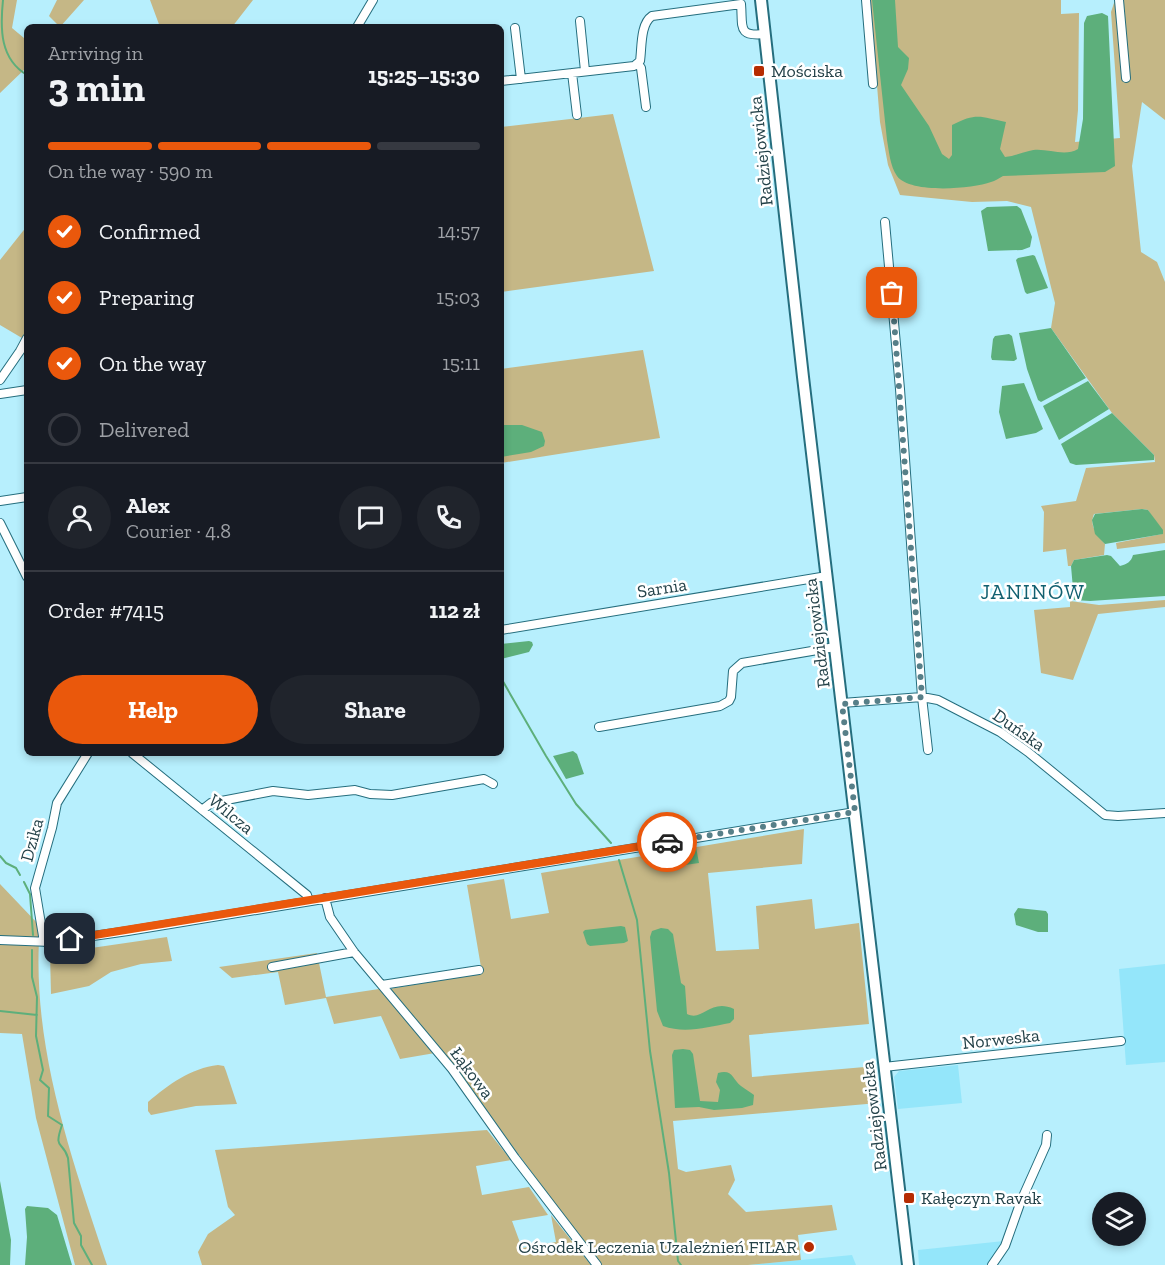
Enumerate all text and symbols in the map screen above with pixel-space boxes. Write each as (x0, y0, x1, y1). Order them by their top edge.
text: Arriving in (48, 41, 143, 65)
place label: Mościska (771, 60, 843, 82)
text: 15:25–15:30 (368, 62, 480, 89)
text: 3 min (48, 64, 145, 111)
marker: Mościska (752, 64, 766, 78)
street label: Radziejowicka (744, 95, 778, 207)
text: On the way · 590 m (48, 159, 213, 183)
icon: check (48, 215, 81, 248)
text: Confirmed (99, 218, 200, 245)
text: 14:57 (437, 219, 480, 243)
pin (866, 267, 917, 318)
icon: bag (875, 276, 908, 309)
icon: check (48, 281, 81, 314)
text: Preparing (99, 284, 194, 311)
text: 15:03 (436, 285, 480, 309)
icon: check (48, 347, 81, 380)
text: On the way (99, 350, 206, 377)
text: 15:11 (442, 351, 480, 375)
text: Delivered (99, 416, 189, 443)
button: person (48, 486, 111, 549)
button: chat (339, 486, 402, 549)
button: phone (417, 486, 480, 549)
text: Alex (126, 492, 170, 519)
text: Courier · 4.8 (126, 519, 231, 543)
street label: Sarnia (636, 573, 689, 603)
street label: Radziejowicka (799, 577, 835, 689)
district label: JANINÓW (981, 579, 1085, 604)
text: Order #7415 (48, 597, 164, 624)
text: 112 zł (429, 597, 480, 624)
button: Help (48, 675, 258, 744)
button: Share (270, 675, 480, 744)
street label: Duńska (989, 704, 1050, 756)
street label: Wilcza (204, 789, 258, 839)
courier (637, 812, 697, 872)
street label: Dzika (16, 816, 48, 864)
icon: car (651, 826, 684, 859)
pin (44, 913, 95, 964)
icon: home (53, 922, 86, 955)
street label: Norweska (961, 1024, 1041, 1054)
street label: Łąkowa (445, 1043, 499, 1103)
street label: Radziejowicka (856, 1060, 892, 1172)
place label: Kałęczyn Ravak (921, 1187, 1042, 1209)
marker: Kałęczyn Ravak (902, 1191, 916, 1205)
map controls (1092, 1192, 1146, 1246)
button: layers (1092, 1192, 1146, 1246)
place label: Ośrodek Leczenia Uzależnień FILAR (518, 1236, 797, 1258)
marker: Ośrodek Leczenia Uzależnień FILAR (802, 1240, 816, 1254)

